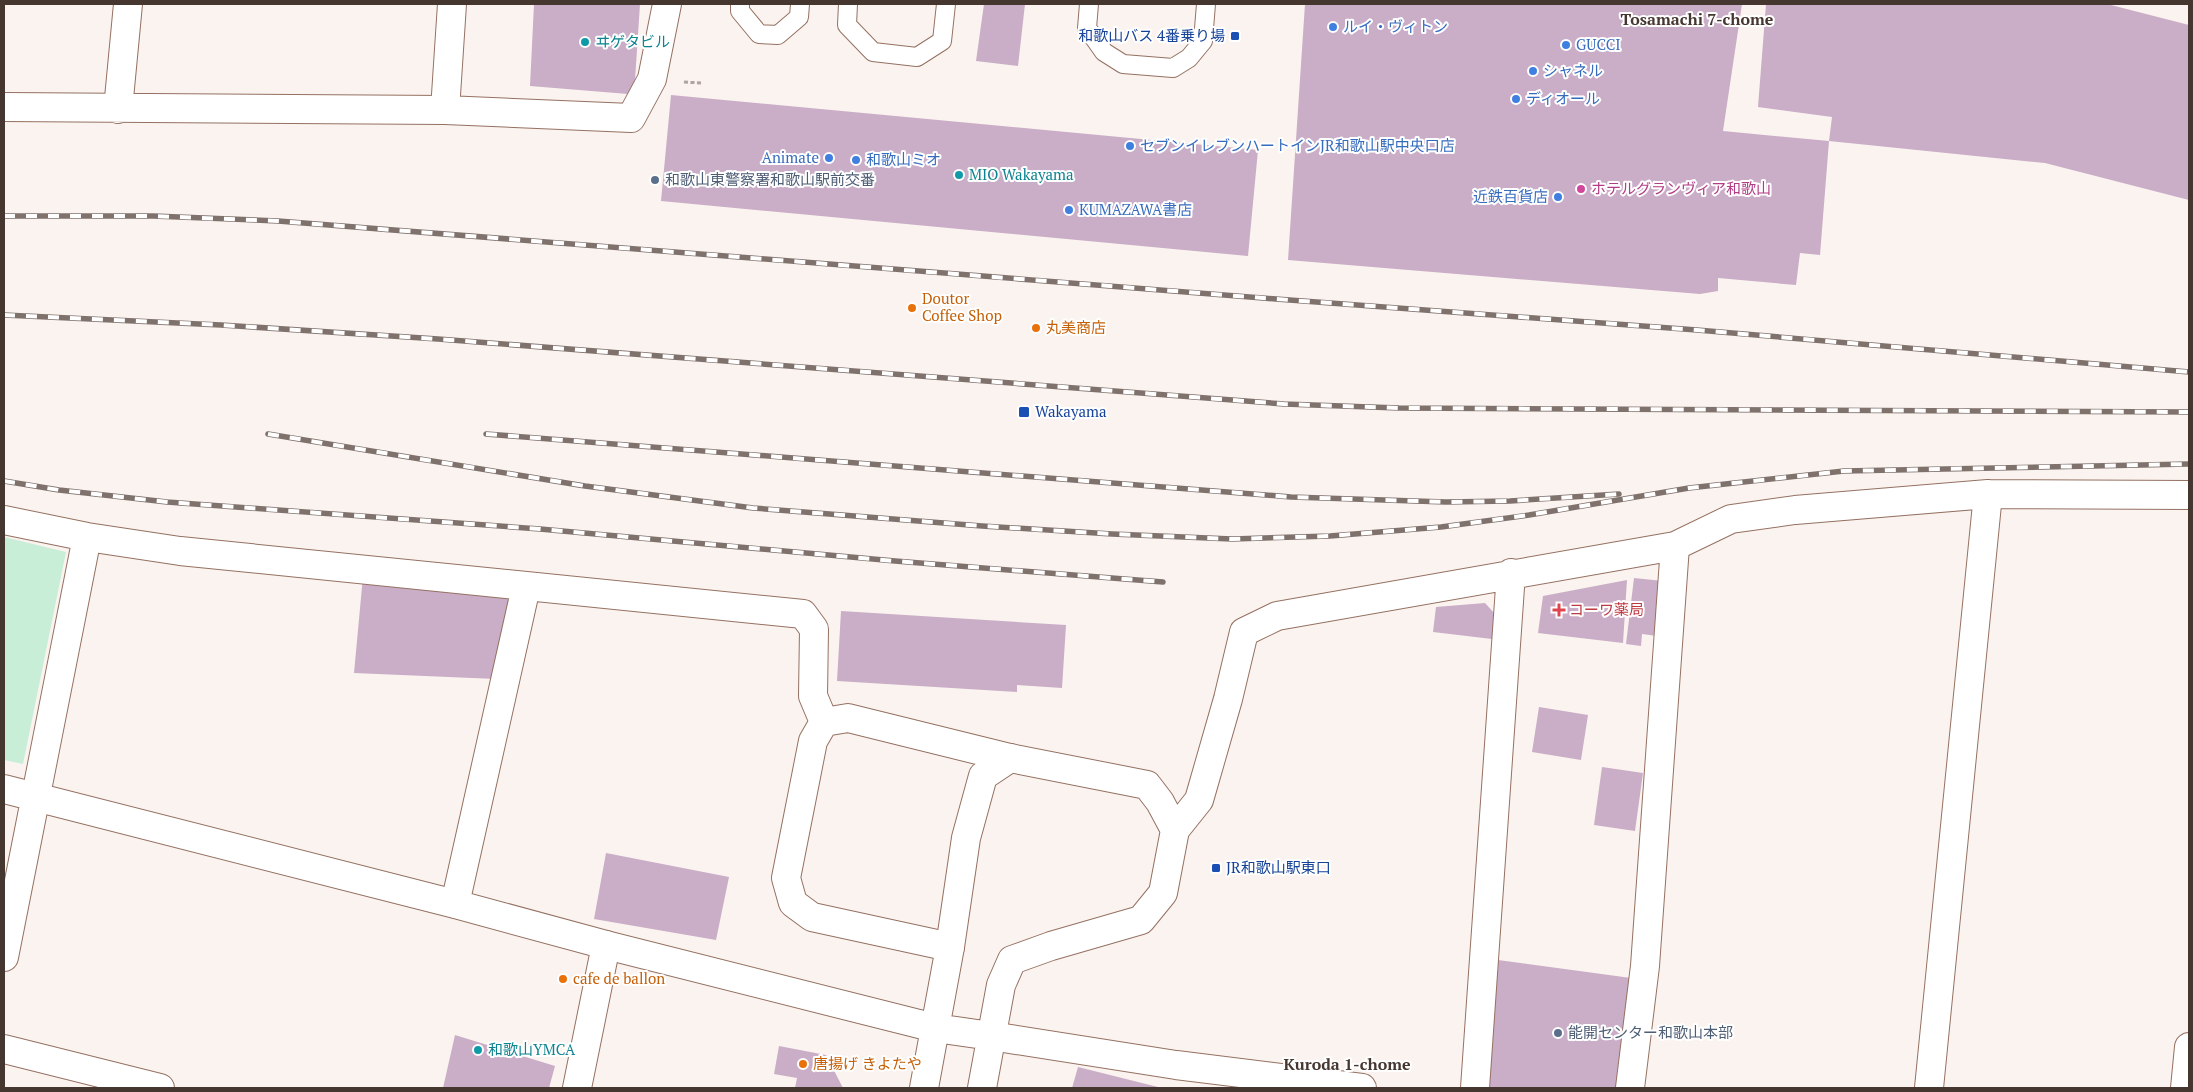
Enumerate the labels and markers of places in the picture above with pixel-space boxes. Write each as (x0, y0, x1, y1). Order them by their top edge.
place label: ルイ・ヴィトン (1343, 16, 1448, 36)
marker: ルイ・ヴィトン (1327, 21, 1339, 33)
place label: 和歌山バス 4番乗り場 (1078, 25, 1225, 45)
marker: 和歌山バス 4番乗り場 (1229, 30, 1241, 42)
place label: ヰゲタビル (595, 31, 670, 51)
place label: GUCCI (1576, 34, 1621, 54)
marker: ヰゲタビル (579, 36, 591, 48)
marker: GUCCI (1560, 39, 1572, 51)
place label: シャネル (1543, 60, 1603, 80)
marker: シャネル (1527, 65, 1539, 77)
place label: ディオール (1526, 88, 1600, 108)
marker: ディオール (1510, 93, 1522, 105)
place label: セブンイレブンハートインJR和歌山駅中央口店 (1140, 135, 1455, 155)
marker: セブンイレブンハートインJR和歌山駅中央口店 (1124, 140, 1136, 152)
place label: Animate (762, 147, 819, 167)
place label: 和歌山ミオ (866, 149, 941, 169)
marker: Animate (823, 152, 835, 164)
marker: 和歌山ミオ (850, 154, 862, 166)
place label: MIO Wakayama (969, 164, 1074, 184)
place label: 和歌山東警察署和歌山駅前交番 (665, 169, 875, 189)
marker: MIO Wakayama (953, 169, 965, 181)
marker: 和歌山東警察署和歌山駅前交番 (649, 174, 661, 186)
place label: ホテルグランヴィア和歌山 (1591, 178, 1771, 198)
marker: ホテルグランヴィア和歌山 (1575, 183, 1587, 195)
place label: 近鉄百貨店 (1473, 186, 1548, 206)
marker: 近鉄百貨店 (1552, 191, 1564, 203)
place label: KUMAZAWA書店 (1079, 199, 1192, 219)
marker: KUMAZAWA書店 (1063, 204, 1075, 216)
place label: Doutor Coffee Shop (922, 288, 1002, 325)
marker: Doutor Coffee Shop (906, 302, 918, 314)
place label: 丸美商店 (1046, 317, 1106, 337)
marker: 丸美商店 (1030, 322, 1042, 334)
place label: Wakayama (1035, 401, 1107, 421)
marker: Wakayama (1017, 405, 1031, 419)
place label: コーワ薬局 (1569, 599, 1644, 619)
marker: コーワ薬局 (1553, 604, 1565, 616)
place label: JR和歌山駅東口 (1226, 857, 1331, 877)
marker: JR和歌山駅東口 (1210, 862, 1222, 874)
place label: cafe de ballon (573, 968, 665, 988)
marker: cafe de ballon (557, 973, 569, 985)
place label: 能開センター和歌山本部 (1568, 1022, 1733, 1042)
marker: 能開センター和歌山本部 (1552, 1027, 1564, 1039)
place label: 和歌山YMCA (488, 1039, 576, 1059)
marker: 和歌山YMCA (472, 1044, 484, 1056)
place label: 唐揚げ きよたや (813, 1053, 922, 1073)
marker: 唐揚げ きよたや (797, 1058, 809, 1070)

